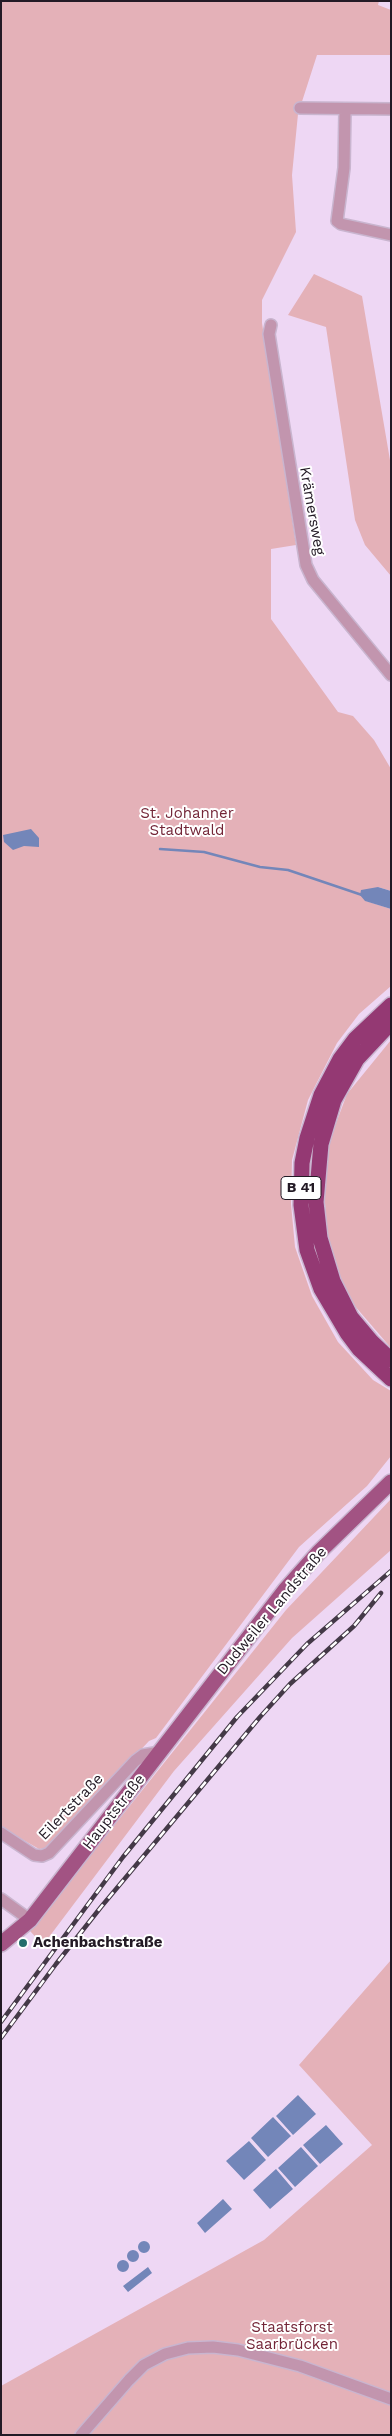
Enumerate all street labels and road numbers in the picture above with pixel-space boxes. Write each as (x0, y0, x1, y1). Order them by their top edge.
street label: Krämersweg (295, 465, 329, 557)
road number: B 41 (281, 1176, 321, 1200)
street label: Dudweiler Landstraße (213, 1543, 331, 1679)
street label: Eilertstraße (35, 1770, 107, 1844)
street label: Hauptstraße (79, 1771, 149, 1853)

